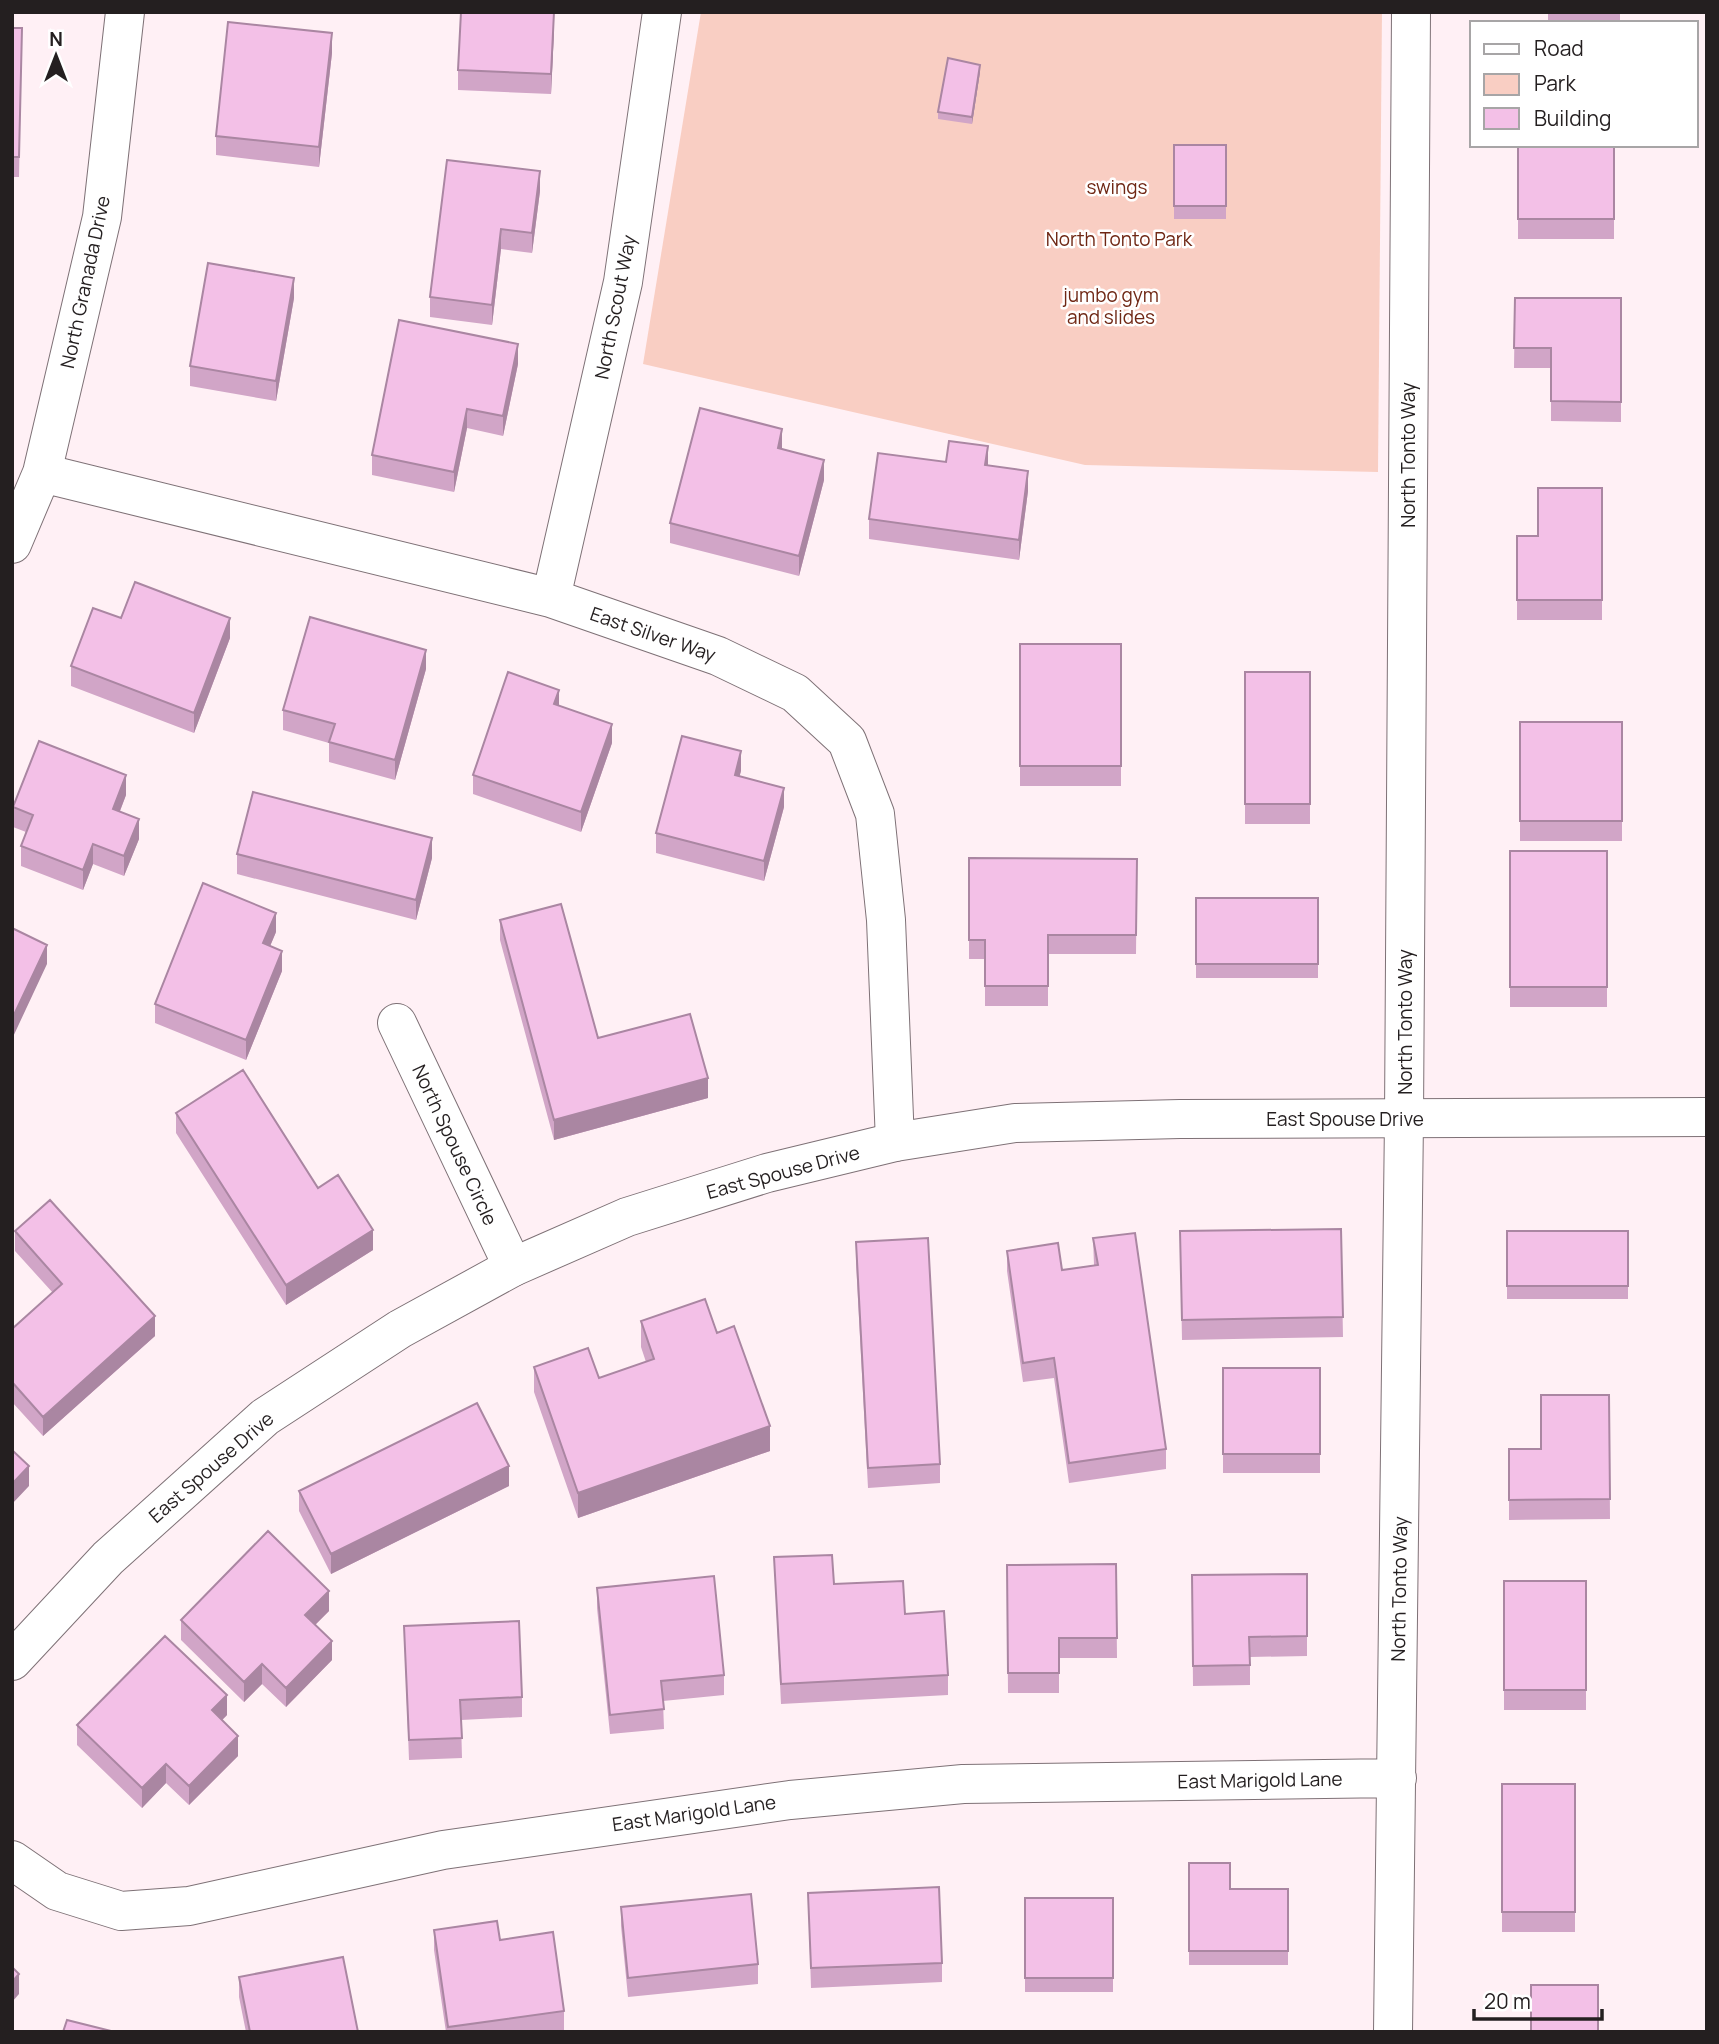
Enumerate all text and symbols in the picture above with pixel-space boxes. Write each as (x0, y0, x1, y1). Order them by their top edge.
north arrow (21, 21, 91, 91)
legend (1470, 21, 1698, 147)
text: N (49, 26, 63, 52)
text: Road (1534, 34, 1584, 62)
text: Park (1534, 69, 1576, 97)
text: Building (1534, 104, 1611, 132)
park label: swings (1086, 174, 1148, 200)
street label: North Granada Drive (54, 193, 116, 371)
park label: North Tonto Park (1046, 226, 1193, 252)
street label: North Scout Way (588, 233, 642, 381)
park label: jumbo gym and slides (1062, 282, 1159, 330)
street label: North Tonto Way (1395, 382, 1421, 528)
street label: East Silver Way (587, 600, 719, 668)
street label: North Tonto Way (1392, 949, 1418, 1095)
street label: North Spouse Circle (406, 1060, 504, 1230)
street label: East Spouse Drive (1266, 1106, 1424, 1132)
street label: East Spouse Drive (704, 1139, 862, 1205)
street label: East Spouse Drive (143, 1406, 279, 1528)
street label: North Tonto Way (1385, 1516, 1413, 1662)
street label: East Marigold Lane (1177, 1766, 1343, 1794)
street label: East Marigold Lane (610, 1789, 778, 1837)
scale bar (1474, 1978, 1602, 2022)
text: 20 m (1484, 1987, 1531, 2015)

